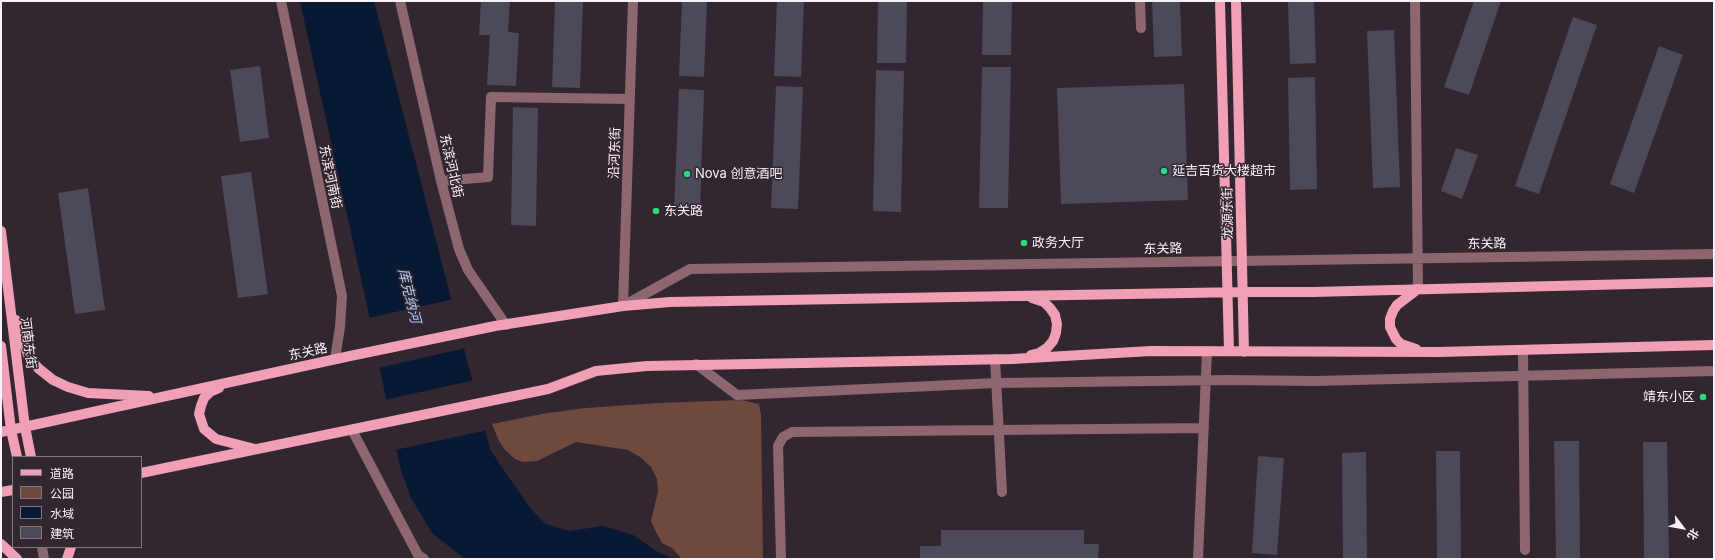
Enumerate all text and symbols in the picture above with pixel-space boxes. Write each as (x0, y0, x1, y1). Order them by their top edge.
street label: 沿河东街 (606, 127, 624, 179)
street label: 东滨河北街 (436, 133, 466, 199)
street label: 东滨河南街 (316, 144, 344, 210)
place label: 延吉百货大楼超市 (1172, 163, 1276, 179)
place label: Nova 创意酒吧 (695, 166, 783, 182)
marker: 延吉百货大楼超市 (1159, 166, 1169, 176)
marker: Nova 创意酒吧 (682, 169, 692, 179)
street label: 龙源东街 (1220, 187, 1236, 239)
place label: 东关路 (664, 203, 703, 219)
marker: 东关路 (651, 206, 661, 216)
place label: 政务大厅 (1032, 235, 1084, 251)
street label: 东关路 (1467, 236, 1507, 252)
marker: 政务大厅 (1019, 238, 1029, 248)
street label: 东关路 (1143, 241, 1183, 257)
water label: 库克纳河 (394, 267, 424, 325)
street label: 河南东街 (17, 316, 39, 370)
street label: 东关路 (287, 340, 329, 364)
place label: 靖东小区 (1643, 389, 1695, 405)
marker: 靖东小区 (1698, 392, 1708, 402)
legend (12, 456, 142, 548)
text: 道路 (50, 466, 74, 481)
text: 公园 (50, 486, 74, 501)
text: 水域 (50, 506, 74, 521)
north arrow (1663, 508, 1703, 548)
text: 建筑 (50, 526, 74, 541)
text: 北 (1684, 526, 1702, 543)

